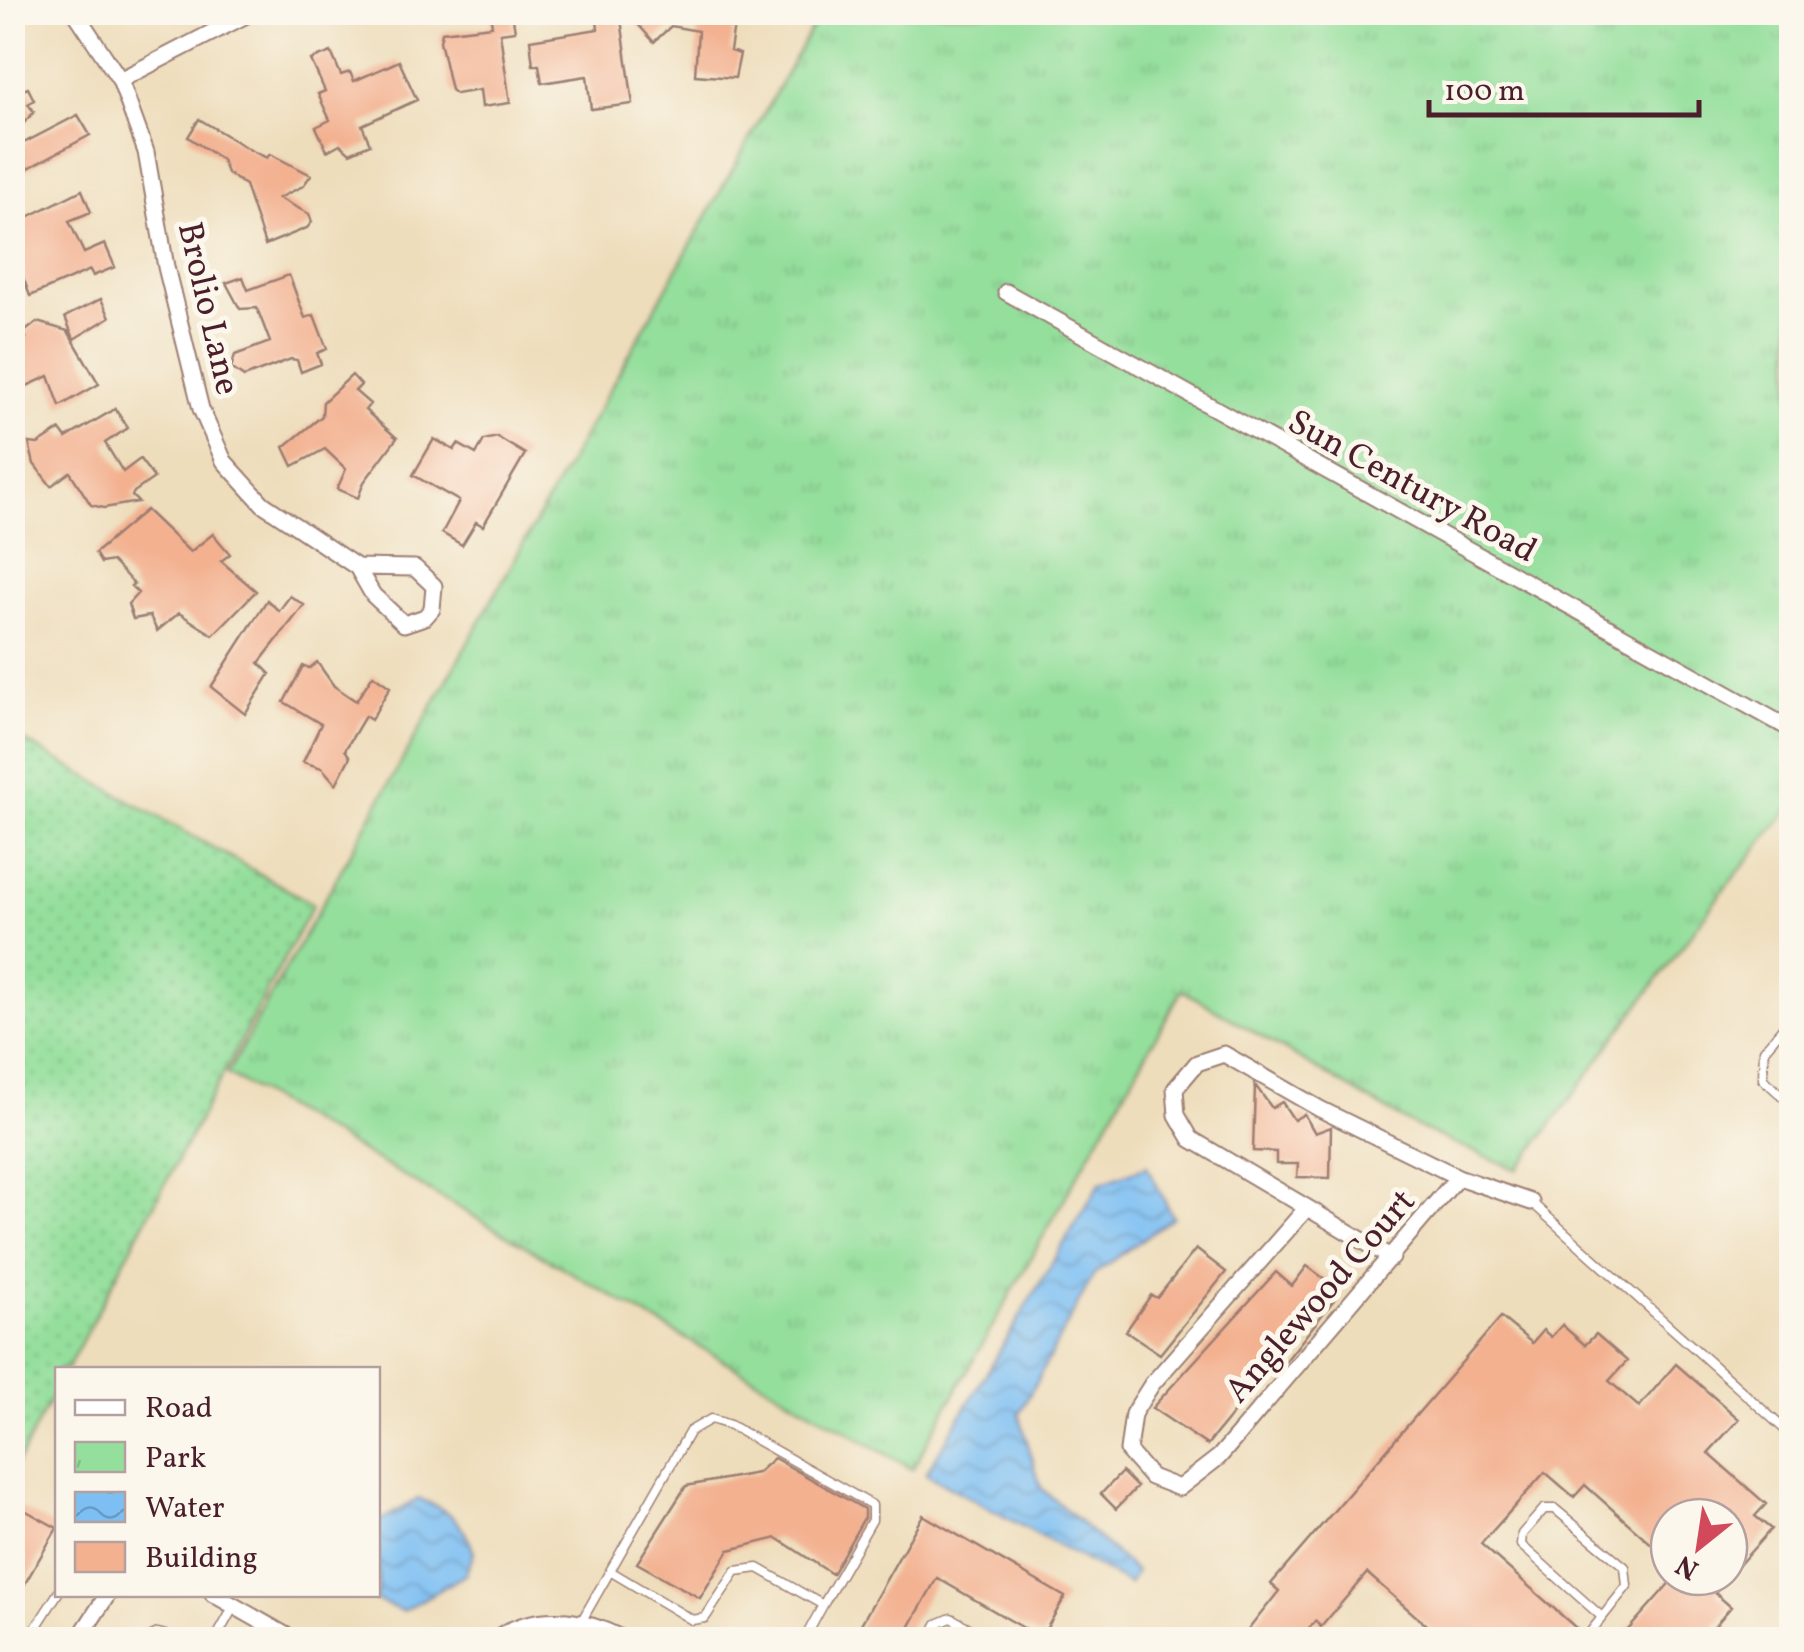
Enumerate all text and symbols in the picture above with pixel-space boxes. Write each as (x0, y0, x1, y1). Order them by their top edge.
scale bar (1429, 55, 1699, 117)
text: 100 m (1444, 71, 1525, 113)
street label: Brolio Lane (164, 218, 250, 400)
street label: Sun Century Road (1278, 399, 1545, 576)
street label: Anglewood Court (1215, 1180, 1428, 1414)
legend (55, 1367, 380, 1597)
text: Road (145, 1388, 213, 1430)
text: Park (145, 1438, 206, 1480)
text: Water (145, 1488, 225, 1530)
north arrow (1649, 1497, 1749, 1597)
text: Building (145, 1538, 258, 1580)
text: N (1669, 1545, 1706, 1588)

